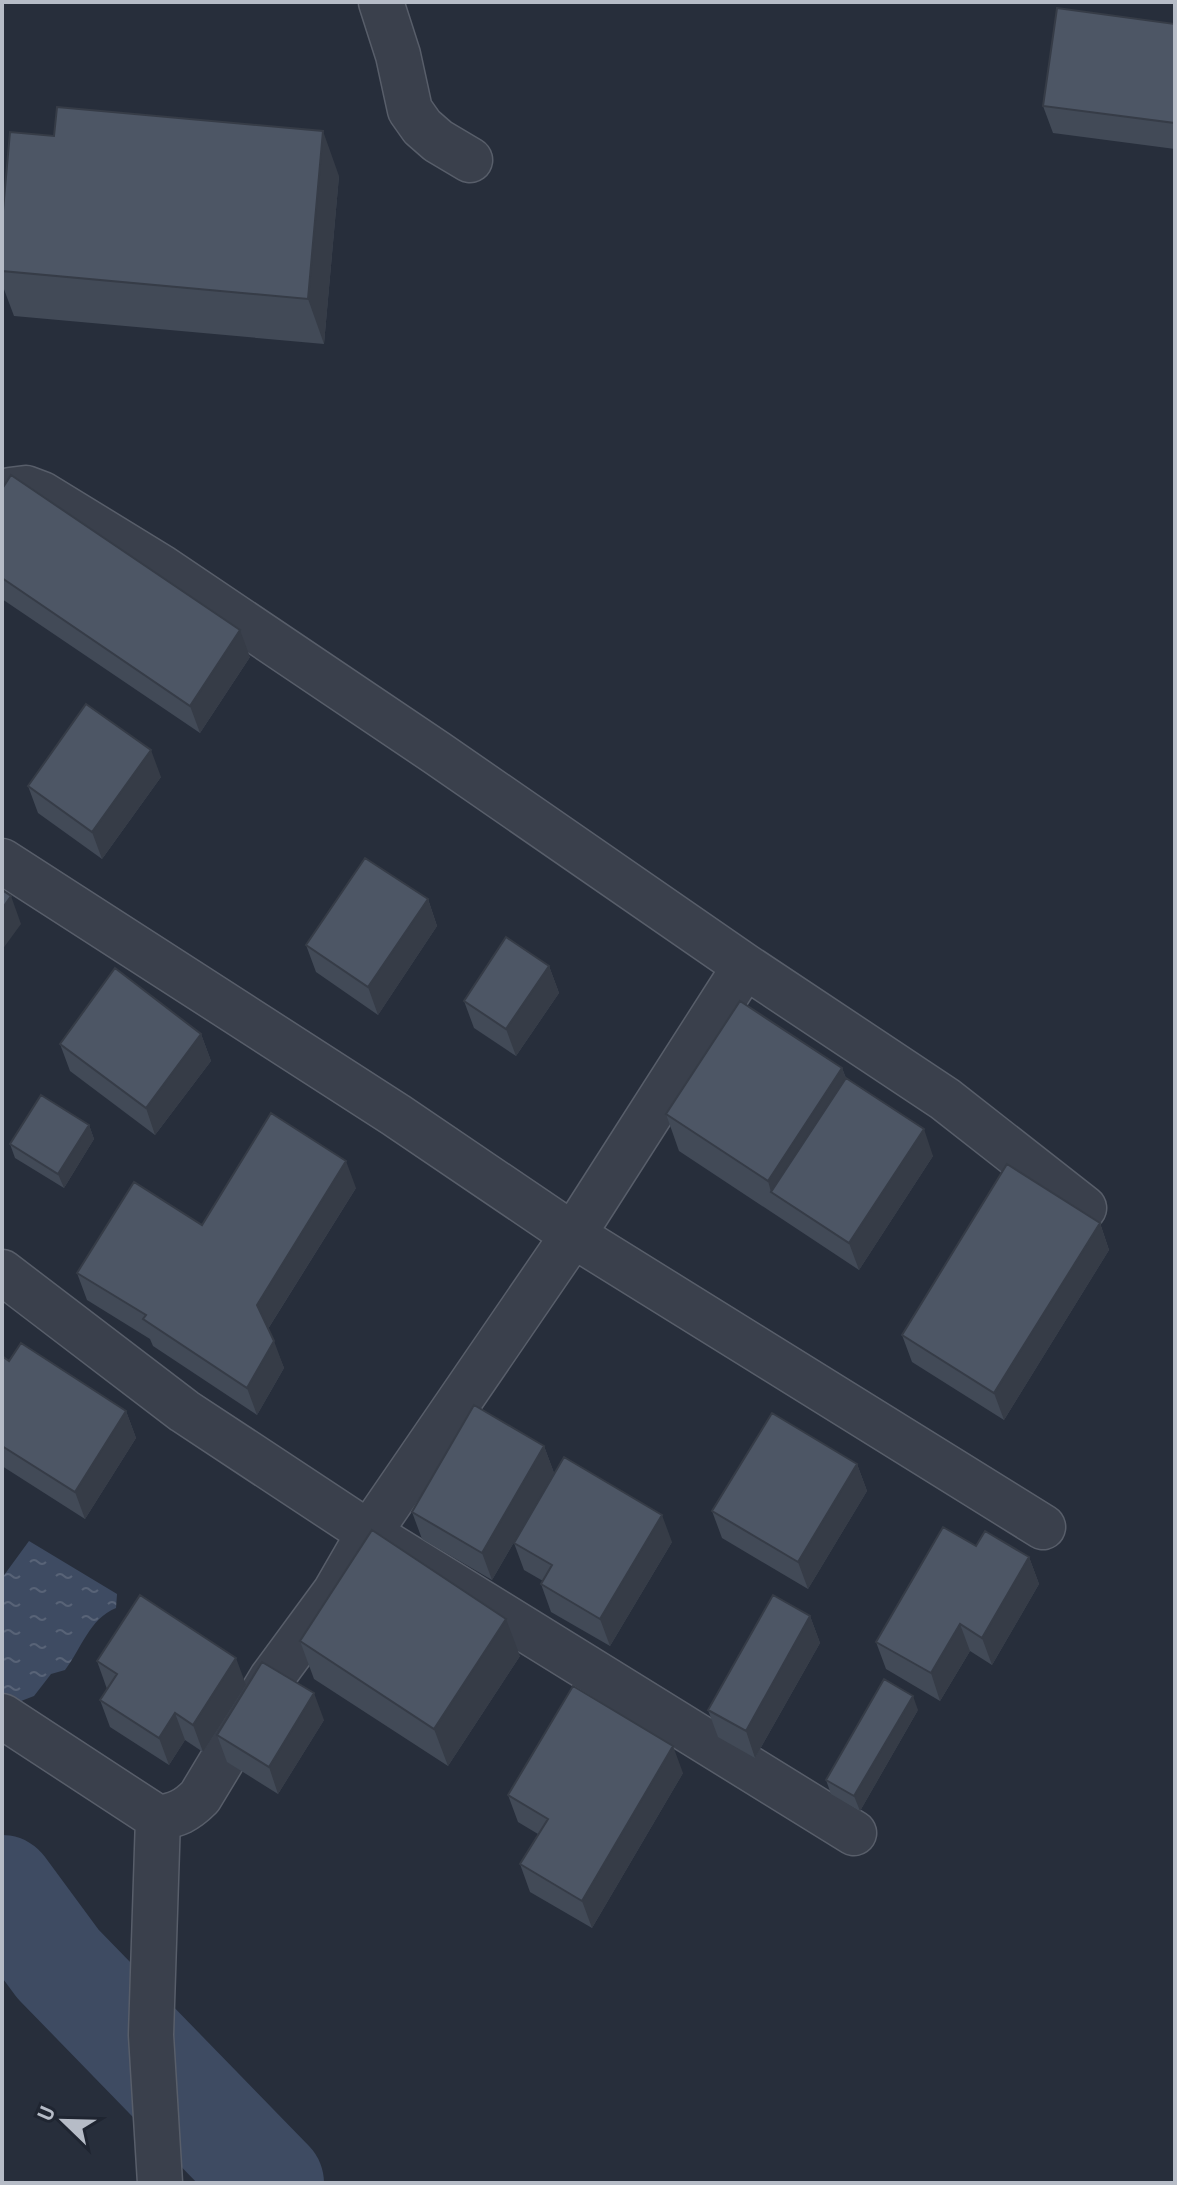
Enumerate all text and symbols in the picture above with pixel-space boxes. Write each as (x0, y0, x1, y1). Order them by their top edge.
north arrow (24, 2081, 104, 2161)
text: U (29, 2101, 62, 2125)

